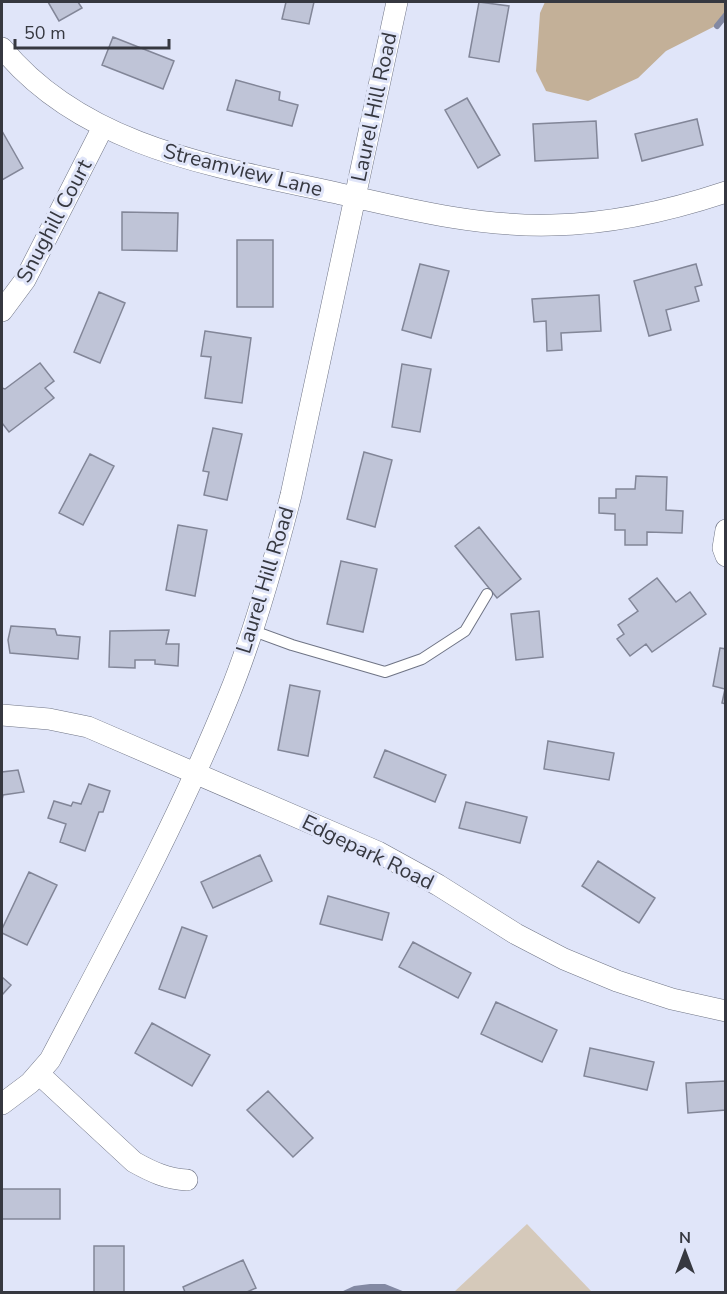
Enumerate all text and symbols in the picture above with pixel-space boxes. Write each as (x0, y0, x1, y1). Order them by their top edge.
scale bar (15, 12, 170, 50)
text: 50 m (24, 21, 66, 45)
street label: Laurel Hill Road (345, 30, 403, 184)
street label: Streamview Lane (160, 137, 326, 203)
street label: Snughill Court (10, 154, 99, 288)
street label: Laurel Hill Road (229, 503, 301, 657)
street label: Edgepark Road (297, 808, 439, 896)
north arrow (655, 1222, 715, 1282)
text: N (679, 1227, 691, 1249)

